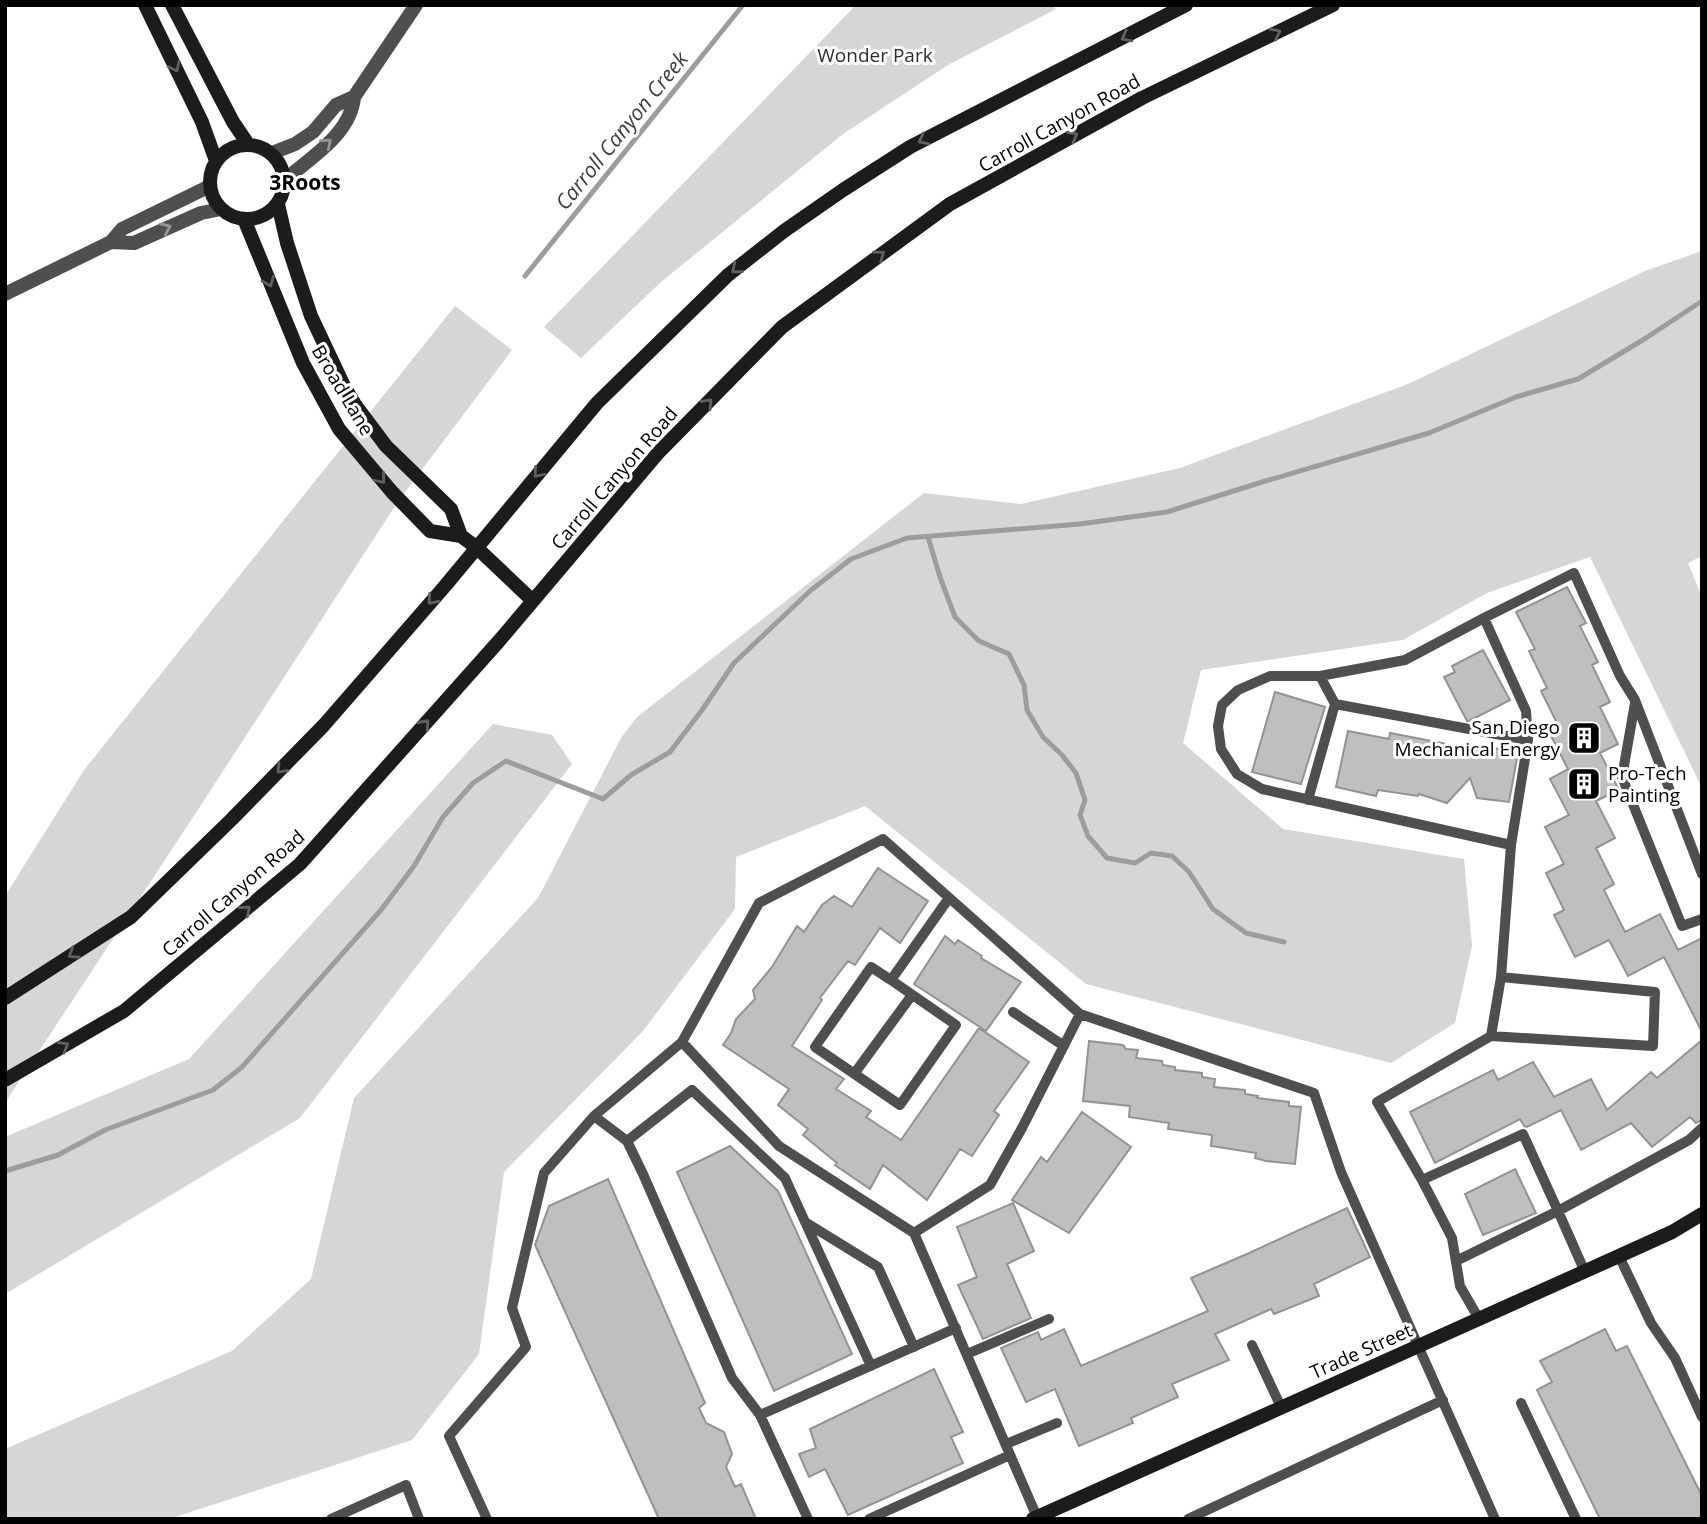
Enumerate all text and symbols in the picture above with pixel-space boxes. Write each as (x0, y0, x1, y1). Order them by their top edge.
one-way arrow (1269, 27, 1281, 41)
one-way arrow (1121, 29, 1133, 42)
park label: Wonder Park (817, 42, 933, 68)
water label: Carroll Canyon Creek (549, 45, 694, 215)
one-way arrow (167, 60, 181, 72)
street label: Carroll Canyon Road (974, 68, 1144, 178)
one-way arrow (1066, 131, 1079, 144)
one-way arrow (918, 132, 930, 146)
one-way arrow (319, 139, 332, 151)
district label: 3Roots (269, 168, 341, 196)
one-way arrow (159, 222, 172, 236)
one-way arrow (872, 251, 885, 263)
one-way arrow (732, 261, 745, 273)
one-way arrow (261, 276, 275, 288)
street label: Broad Lane (306, 340, 380, 440)
one-way arrow (699, 398, 712, 411)
street label: Carroll Canyon Road (545, 401, 683, 555)
one-way arrow (534, 465, 546, 478)
one-way arrow (372, 471, 385, 483)
one-way arrow (428, 592, 440, 605)
place label: San Diego Mechanical Energy (1395, 714, 1560, 762)
one-way arrow (417, 719, 429, 732)
building icon: San Diego Mechanical Energy (1565, 719, 1603, 757)
place label: Pro-Tech Painting (1608, 760, 1687, 808)
one-way arrow (276, 761, 289, 774)
building icon: Pro-Tech Painting (1565, 765, 1603, 803)
street label: Carroll Canyon Road (156, 824, 310, 962)
one-way arrow (237, 906, 250, 918)
one-way arrow (68, 946, 81, 959)
one-way arrow (57, 1041, 70, 1054)
street label: Trade Street (1306, 1317, 1416, 1385)

